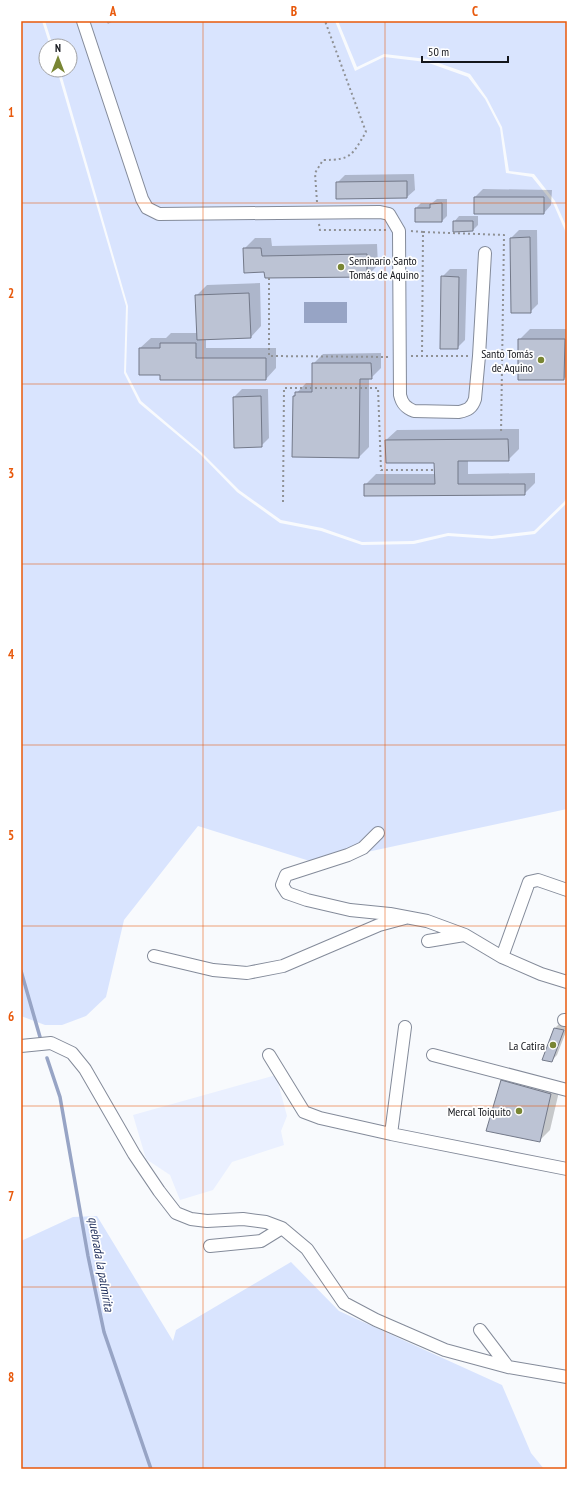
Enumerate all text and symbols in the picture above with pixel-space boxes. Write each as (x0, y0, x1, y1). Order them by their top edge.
text: A (109, 3, 117, 20)
text: B (291, 3, 297, 20)
text: C (472, 3, 478, 20)
north arrow (38, 38, 78, 78)
scale bar (422, 38, 508, 64)
text: N (55, 41, 61, 55)
text: 50 m (428, 44, 449, 59)
text: 1 (8, 104, 14, 121)
place label: Seminario Santo Tomás de Aquino (349, 253, 419, 282)
marker: Seminario Santo Tomás de Aquino (336, 262, 346, 272)
text: 2 (8, 285, 14, 302)
place label: Santo Tomás de Aquino (481, 346, 533, 375)
marker: Santo Tomás de Aquino (536, 355, 546, 365)
text: 3 (8, 465, 14, 482)
text: 4 (8, 646, 15, 663)
text: 5 (8, 827, 14, 844)
text: 6 (8, 1008, 14, 1025)
place label: La Catira (509, 1038, 545, 1053)
marker: La Catira (548, 1040, 558, 1050)
place label: Mercal Toiquito (448, 1104, 511, 1119)
marker: Mercal Toiquito (514, 1106, 524, 1116)
text: 7 (8, 1188, 14, 1205)
water label: quebrada la palmirita (84, 1215, 118, 1313)
text: 8 (8, 1369, 14, 1386)

